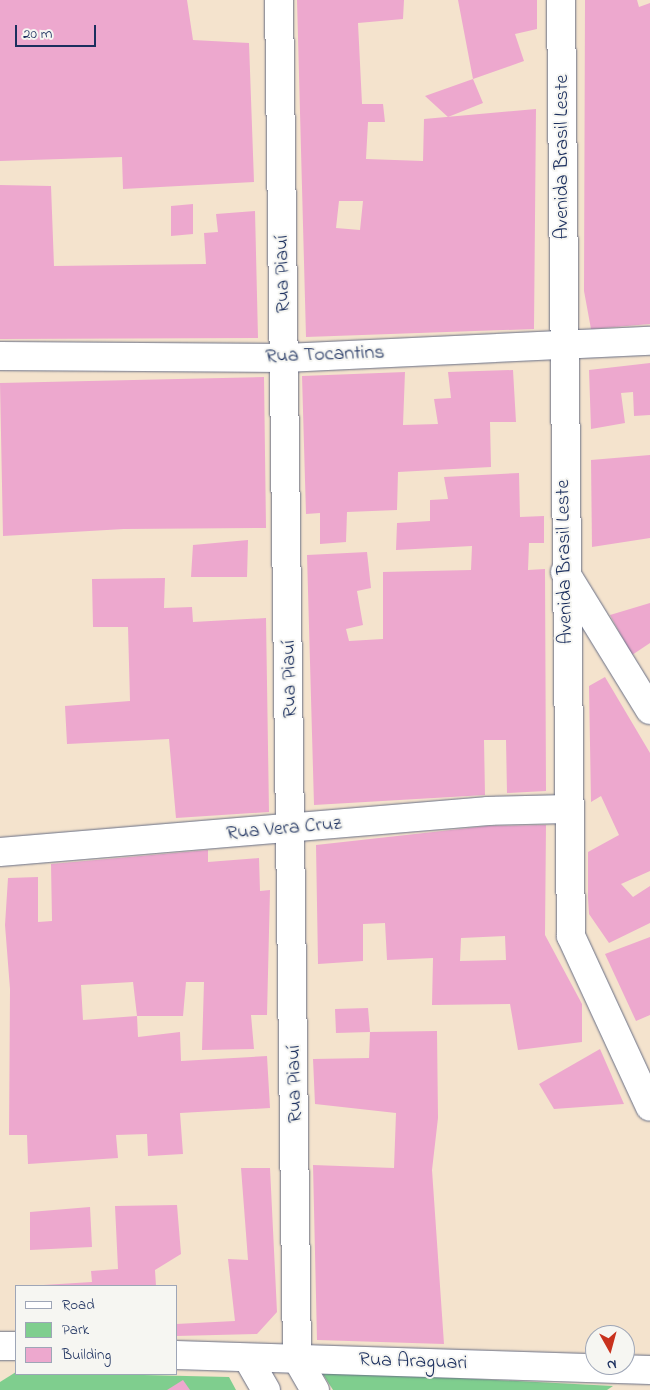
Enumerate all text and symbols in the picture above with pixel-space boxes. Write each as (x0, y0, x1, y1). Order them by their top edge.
scale bar (18, 15, 99, 47)
text: 20 m (23, 23, 52, 45)
street label: Avenida Brasil Leste (550, 75, 574, 239)
street label: Rua Piauí (270, 235, 296, 313)
street label: Rua Tocantins (265, 341, 385, 369)
street label: Avenida Brasil Leste (552, 479, 578, 645)
street label: Rua Piauí (277, 640, 303, 718)
street label: Rua Vera Cruz (225, 812, 343, 846)
street label: Rua Piauí (282, 1045, 308, 1123)
legend (15, 1285, 178, 1375)
text: Road (62, 1294, 95, 1316)
text: Park (62, 1319, 89, 1341)
north arrow (585, 1325, 635, 1375)
text: Building (62, 1344, 111, 1366)
street label: Rua Araguari (358, 1348, 468, 1376)
text: N (606, 1353, 618, 1375)

